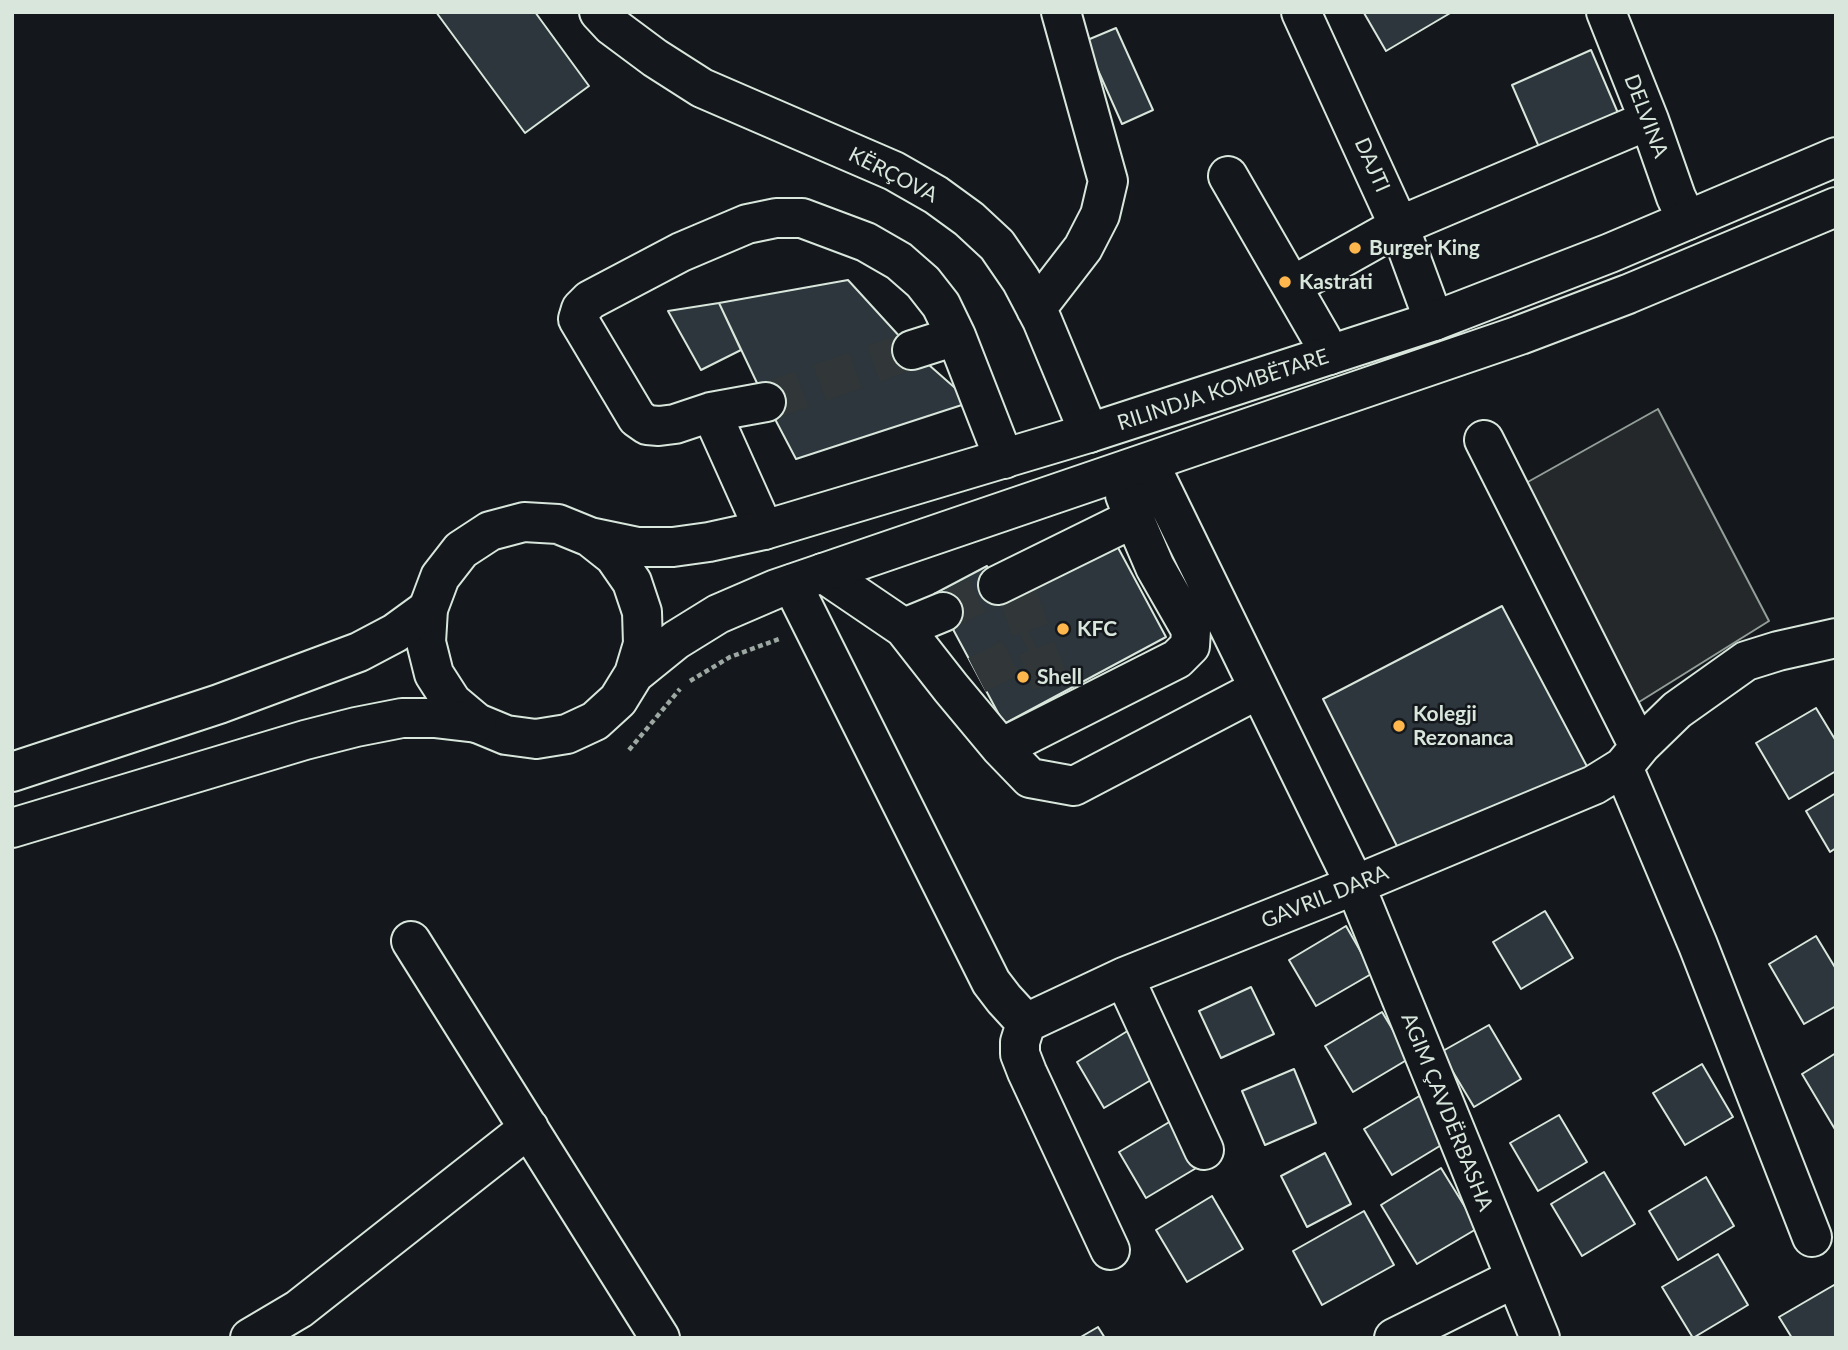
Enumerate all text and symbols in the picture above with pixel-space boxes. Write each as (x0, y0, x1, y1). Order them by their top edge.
street label: DELVINA (1619, 71, 1673, 161)
street label: DAJTI (1349, 134, 1395, 196)
street label: KËRÇOVA (844, 142, 942, 208)
place label: Burger King (1369, 235, 1480, 261)
marker: Burger King (1347, 240, 1363, 256)
place label: Kastrati (1299, 269, 1373, 295)
marker: Kastrati (1277, 274, 1293, 290)
street label: RILINDJA KOMBËTARE (1114, 344, 1332, 436)
place label: KFC (1077, 616, 1117, 642)
marker: KFC (1055, 621, 1071, 637)
place label: Shell (1037, 664, 1082, 690)
marker: Shell (1015, 669, 1031, 685)
place label: Kolegji Rezonanca (1413, 701, 1514, 751)
marker: Kolegji Rezonanca (1391, 718, 1407, 734)
street label: GAVRIL DARA (1258, 860, 1392, 934)
street label: AGIM ÇAVDËRBASHA (1396, 1009, 1498, 1215)

